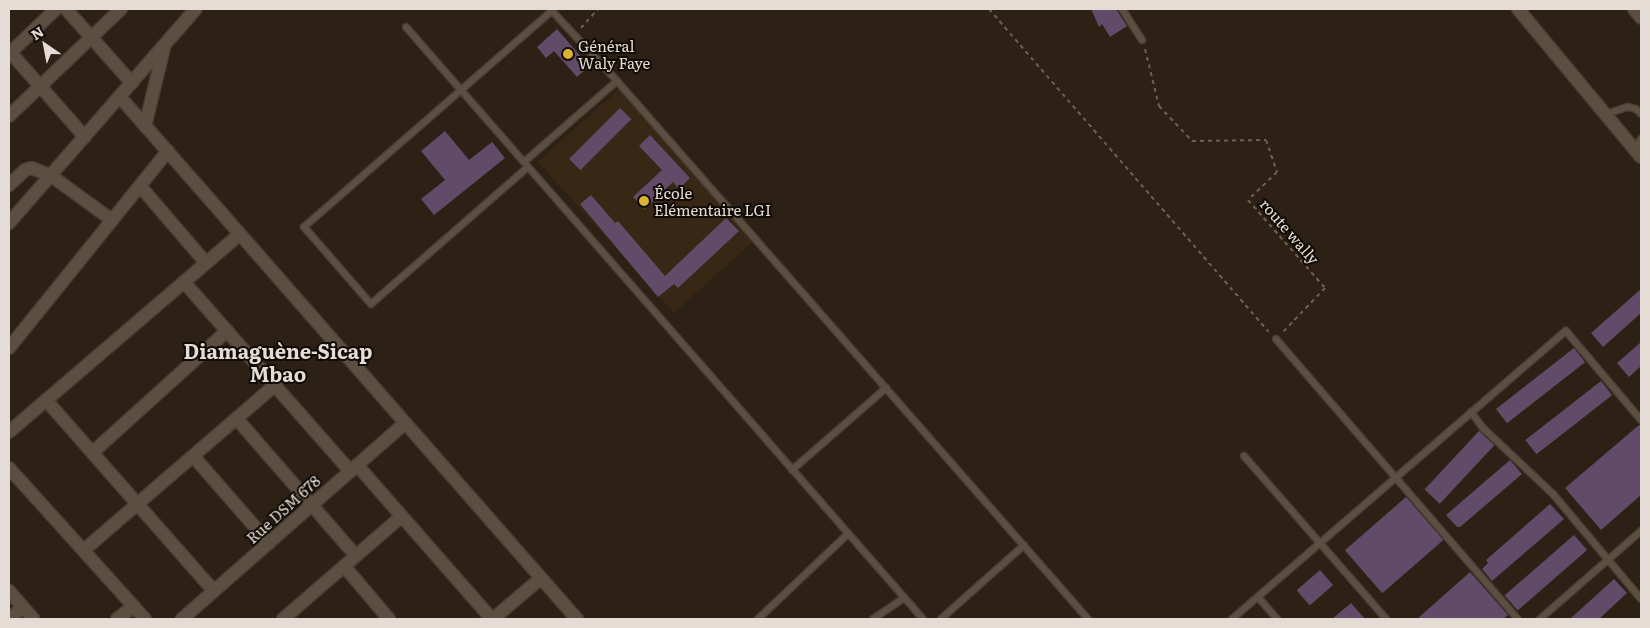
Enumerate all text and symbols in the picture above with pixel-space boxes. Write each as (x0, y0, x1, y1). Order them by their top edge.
north arrow (20, 20, 70, 70)
text: N (26, 21, 47, 44)
place label: Général Waly Faye (578, 36, 650, 71)
marker: Général Waly Faye (562, 48, 574, 60)
place label: École Elémentaire LGI (654, 183, 771, 218)
marker: École Elémentaire LGI (638, 195, 650, 207)
street label: route wally (1257, 195, 1323, 267)
district label: Diamaguène-Sicap Mbao (184, 338, 372, 385)
street label: Rue DSM 678 (243, 471, 323, 547)

